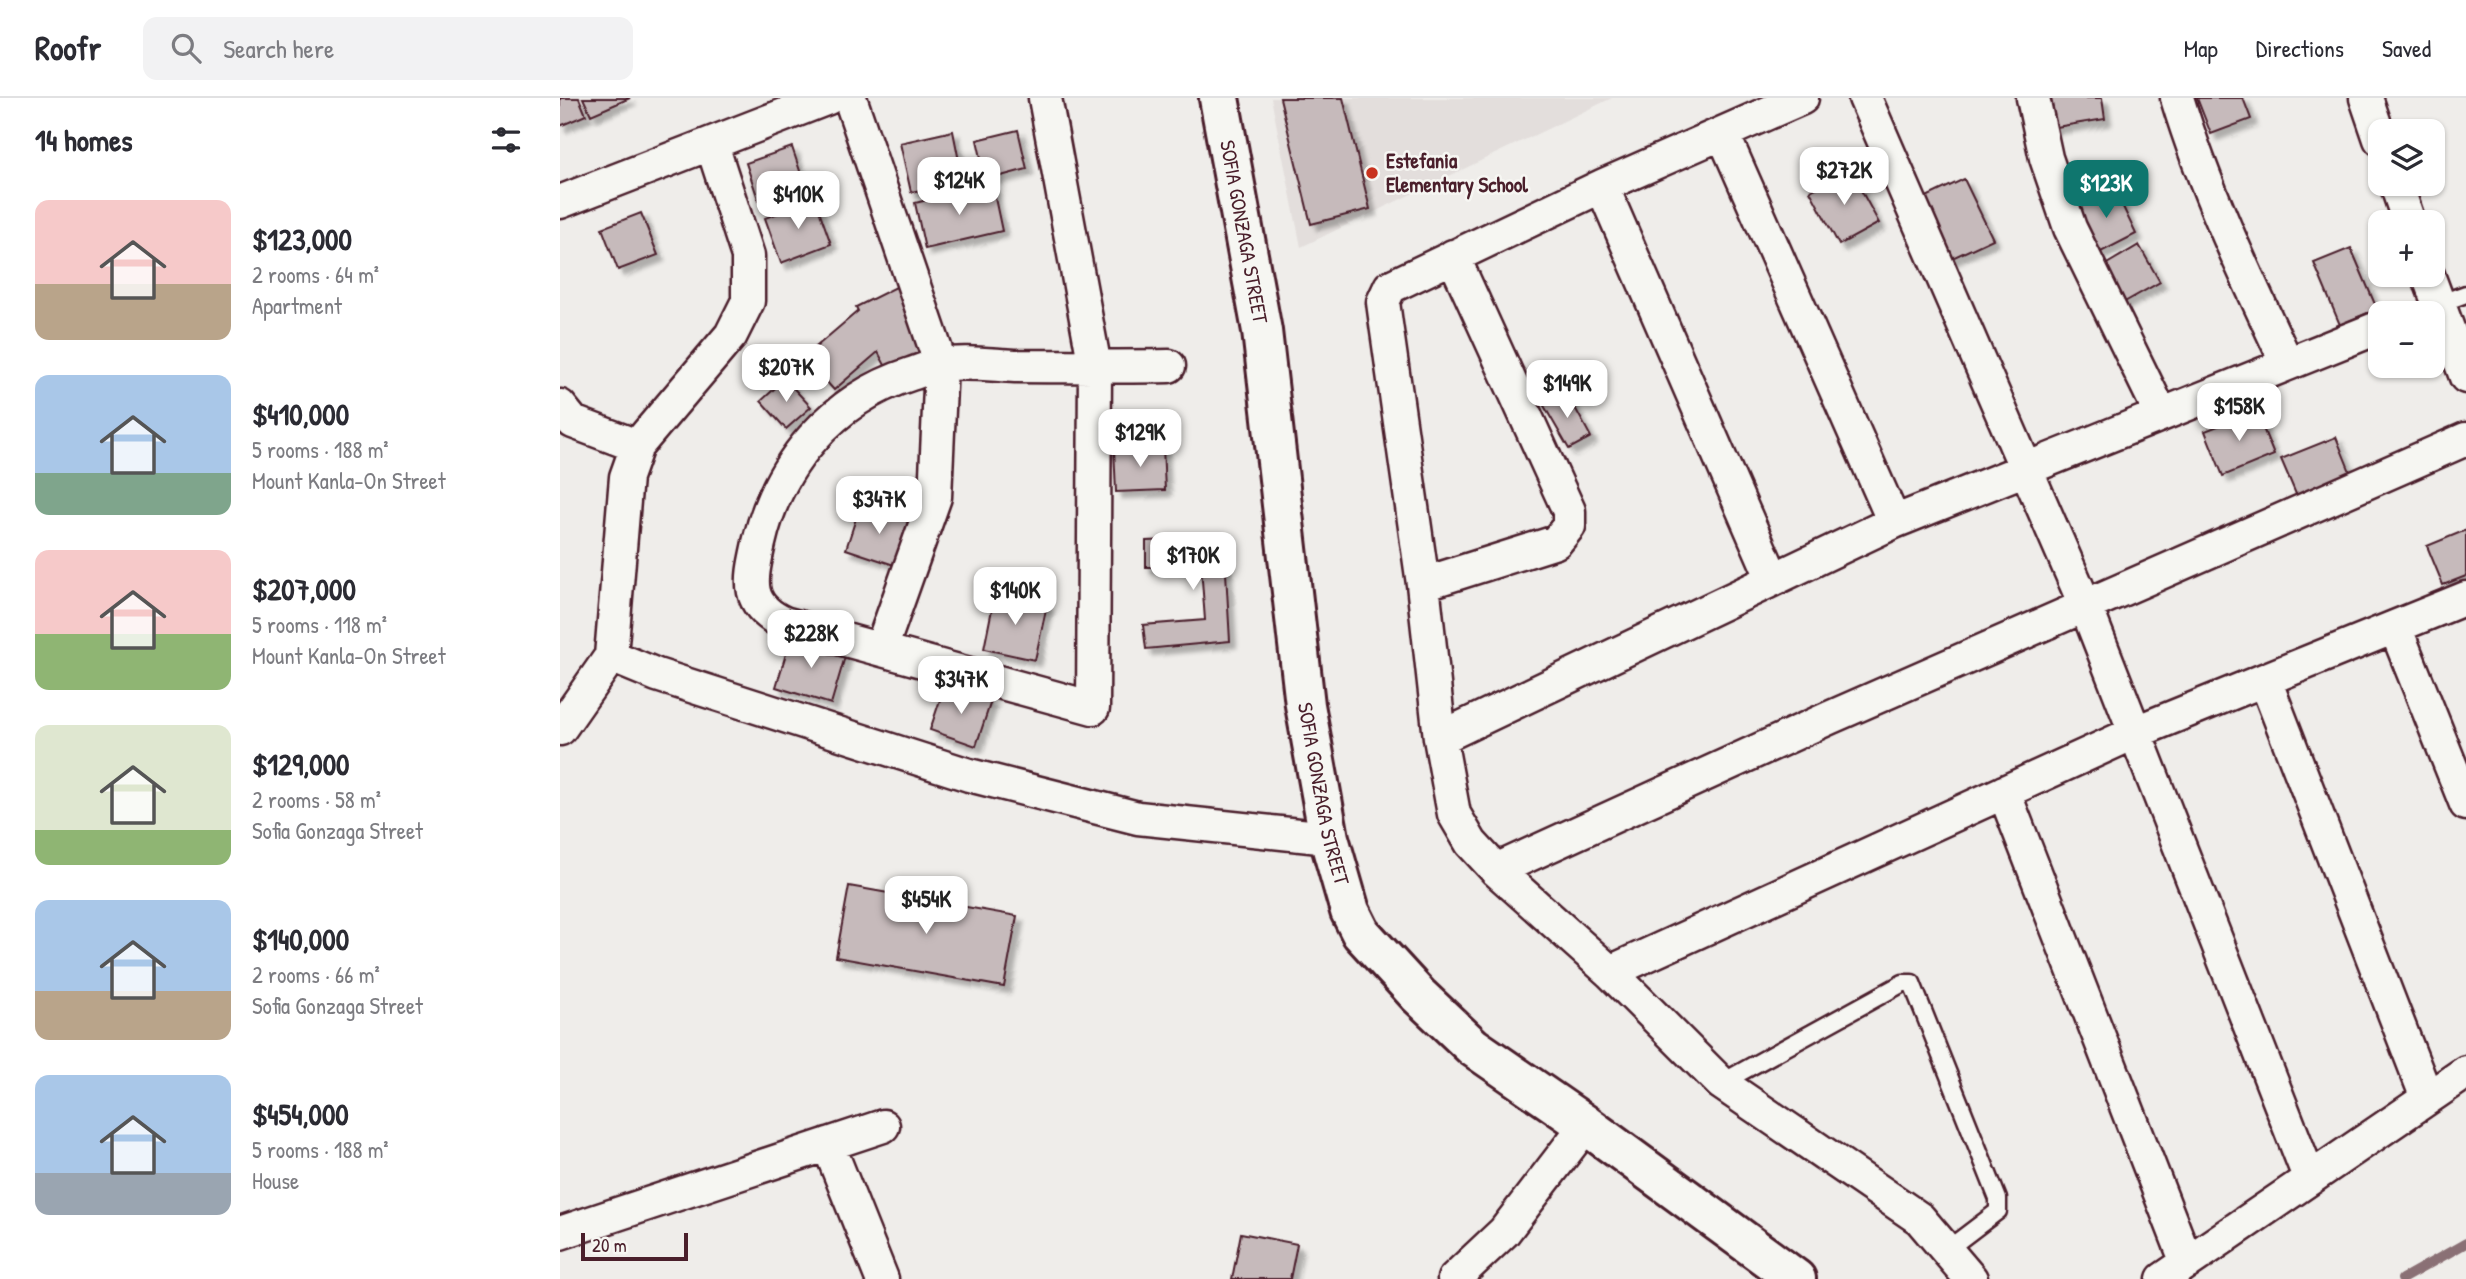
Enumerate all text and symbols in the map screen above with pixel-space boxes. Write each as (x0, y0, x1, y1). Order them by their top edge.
search box (143, 17, 633, 80)
text: Roofr (35, 26, 101, 70)
icon: search (167, 29, 205, 67)
text: Search here (223, 31, 334, 66)
text: Map (2184, 32, 2218, 64)
text: Directions (2256, 32, 2344, 64)
text: Saved (2382, 32, 2431, 64)
map controls (2368, 119, 2445, 378)
button: layers (2368, 119, 2445, 196)
text: 14 homes (35, 120, 133, 160)
icon: filters (487, 121, 525, 159)
street label: SOFIA GONZAGA STREET (1213, 138, 1275, 327)
place label: Estefania Elementary School (1386, 146, 1528, 200)
pin: $272K (1795, 148, 1893, 207)
text: $272K (1816, 154, 1872, 185)
pin: $124K (910, 158, 1008, 217)
pin: $123K (2057, 160, 2155, 220)
text: $124K (933, 164, 985, 195)
marker: Estefania Elementary School (1364, 165, 1380, 181)
text: $123K (2079, 167, 2133, 198)
pin: $410K (749, 172, 847, 231)
text: $410K (773, 178, 823, 209)
button: + (2368, 210, 2445, 287)
text: $123,000 (252, 219, 352, 259)
icon: home (91, 228, 175, 312)
text: 2 rooms · 64 m² (252, 259, 379, 290)
text: Apartment (252, 290, 342, 321)
button: − (2368, 301, 2445, 378)
pin: $207K (737, 344, 835, 404)
text: $207K (758, 351, 814, 382)
pin: $149K (1518, 360, 1616, 420)
text: $149K (1542, 367, 1592, 398)
pin: $158K (2190, 384, 2288, 443)
text: $158K (2213, 390, 2265, 421)
text: $410,000 (252, 394, 349, 434)
icon: home (91, 403, 175, 487)
pin: $129K (1091, 410, 1189, 469)
text: $129K (1114, 416, 1166, 447)
text: 5 rooms · 188 m² (252, 434, 389, 465)
text: Mount Kanla-On Street (252, 465, 446, 496)
pin: $347K (830, 476, 928, 536)
text: $347K (852, 483, 906, 514)
pin: $170K (1144, 532, 1242, 592)
text: $170K (1166, 539, 1220, 570)
pin: $140K (966, 568, 1064, 627)
text: $207,000 (252, 569, 356, 609)
text: $140K (990, 574, 1040, 605)
icon: home (91, 578, 175, 662)
text: 5 rooms · 118 m² (252, 609, 387, 640)
pin: $228K (762, 610, 860, 670)
text: $228K (783, 617, 839, 648)
text: Mount Kanla-On Street (252, 640, 446, 671)
pin: $347K (912, 656, 1010, 716)
text: $347K (934, 663, 988, 694)
street label: SOFIA GONZAGA STREET (1291, 700, 1357, 889)
text: $129,000 (252, 744, 350, 784)
icon: home (91, 753, 175, 837)
text: 2 rooms · 58 m² (252, 784, 381, 815)
text: Sofia Gonzaga Street (252, 815, 423, 846)
pin: $454K (877, 876, 975, 936)
text: $454K (901, 883, 951, 914)
text: $140,000 (252, 919, 349, 959)
icon: home (91, 928, 175, 1012)
text: 2 rooms · 66 m² (252, 959, 380, 990)
text: Sofia Gonzaga Street (252, 990, 423, 1021)
text: $454,000 (252, 1094, 349, 1134)
icon: home (91, 1103, 175, 1187)
text: 5 rooms · 188 m² (252, 1134, 389, 1165)
text: House (252, 1165, 299, 1196)
scale bar (581, 1230, 688, 1262)
text: 20 m (592, 1232, 627, 1258)

